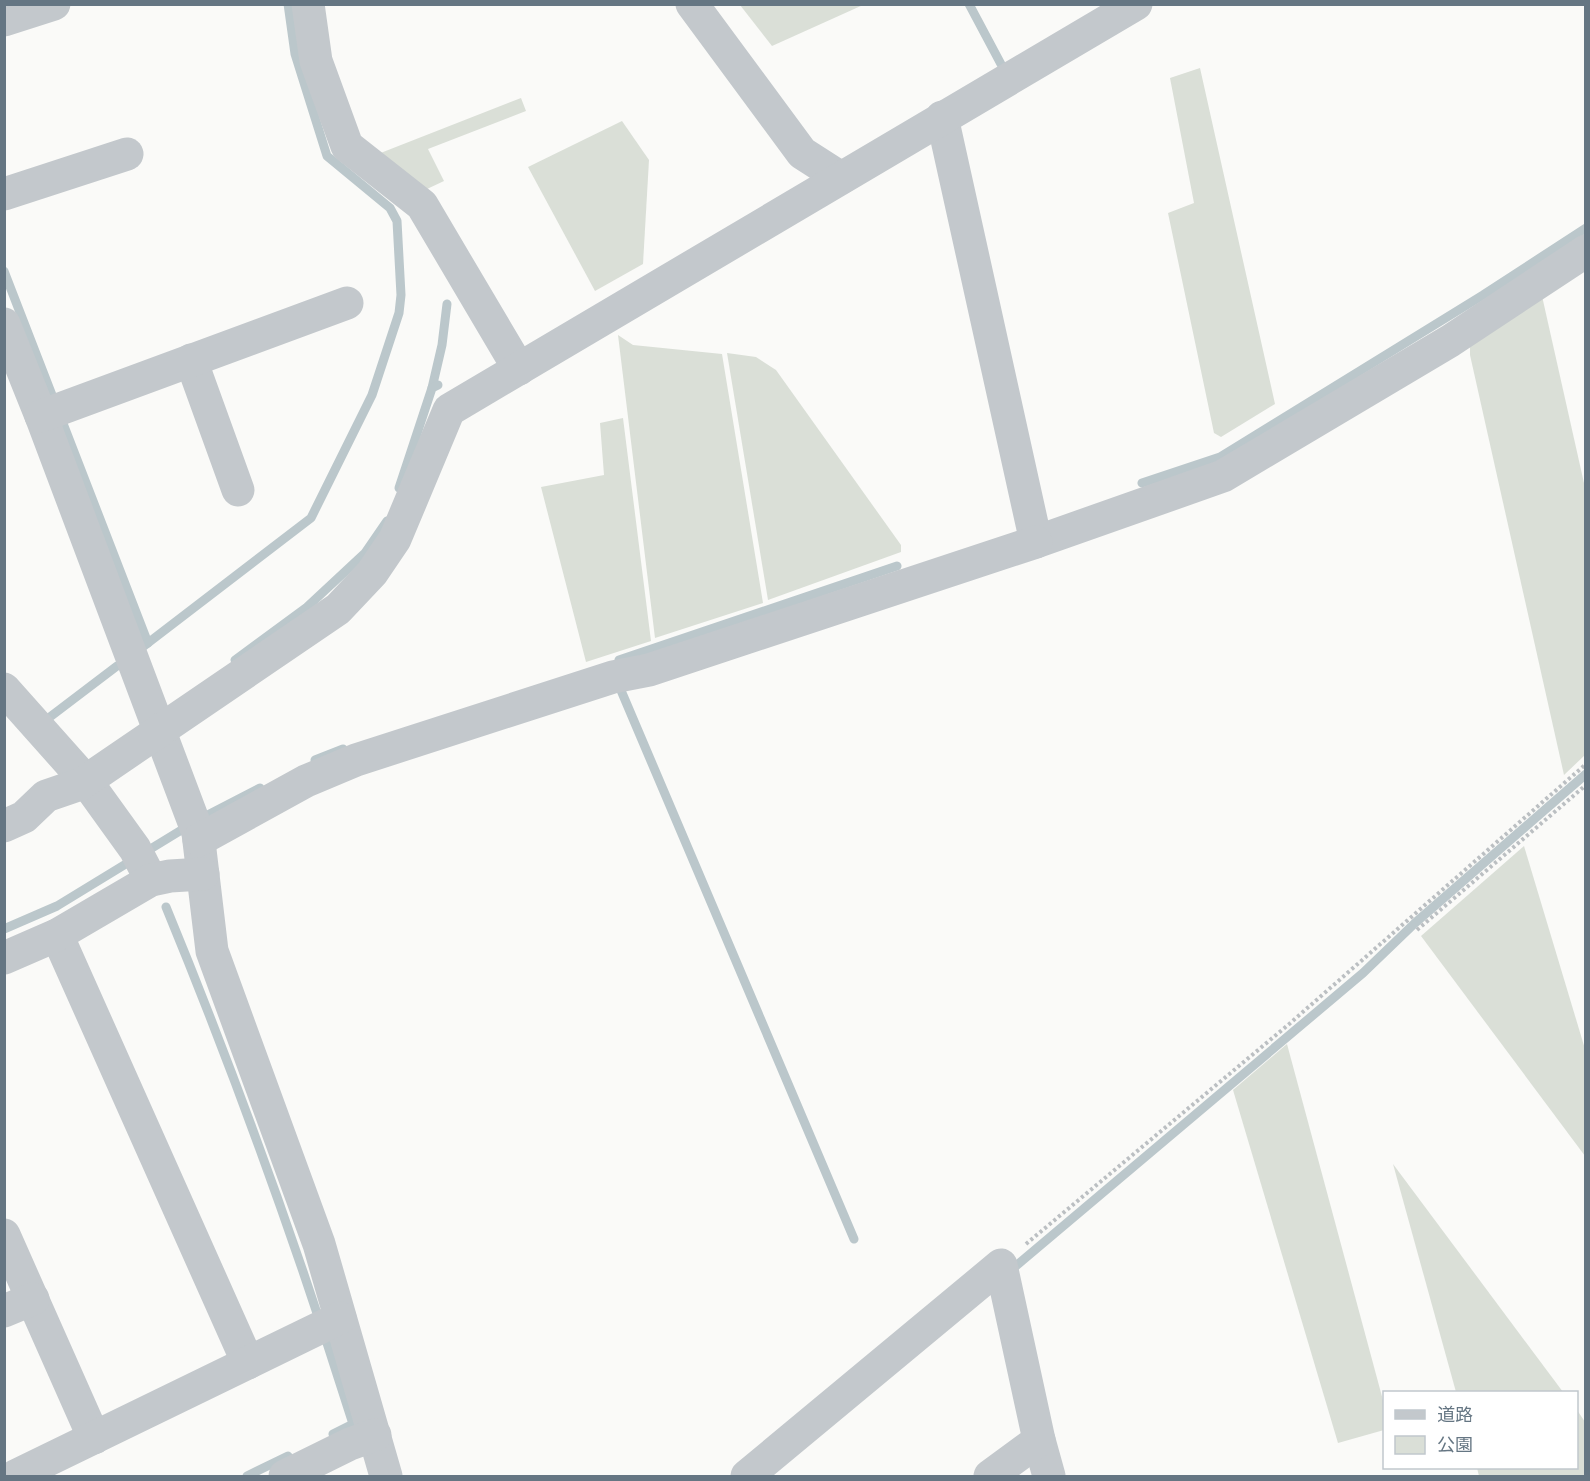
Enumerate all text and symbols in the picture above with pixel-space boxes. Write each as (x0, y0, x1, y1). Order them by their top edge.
legend (1383, 1391, 1578, 1469)
text: 道路 (1437, 1404, 1473, 1426)
text: 公園 (1437, 1434, 1473, 1456)

